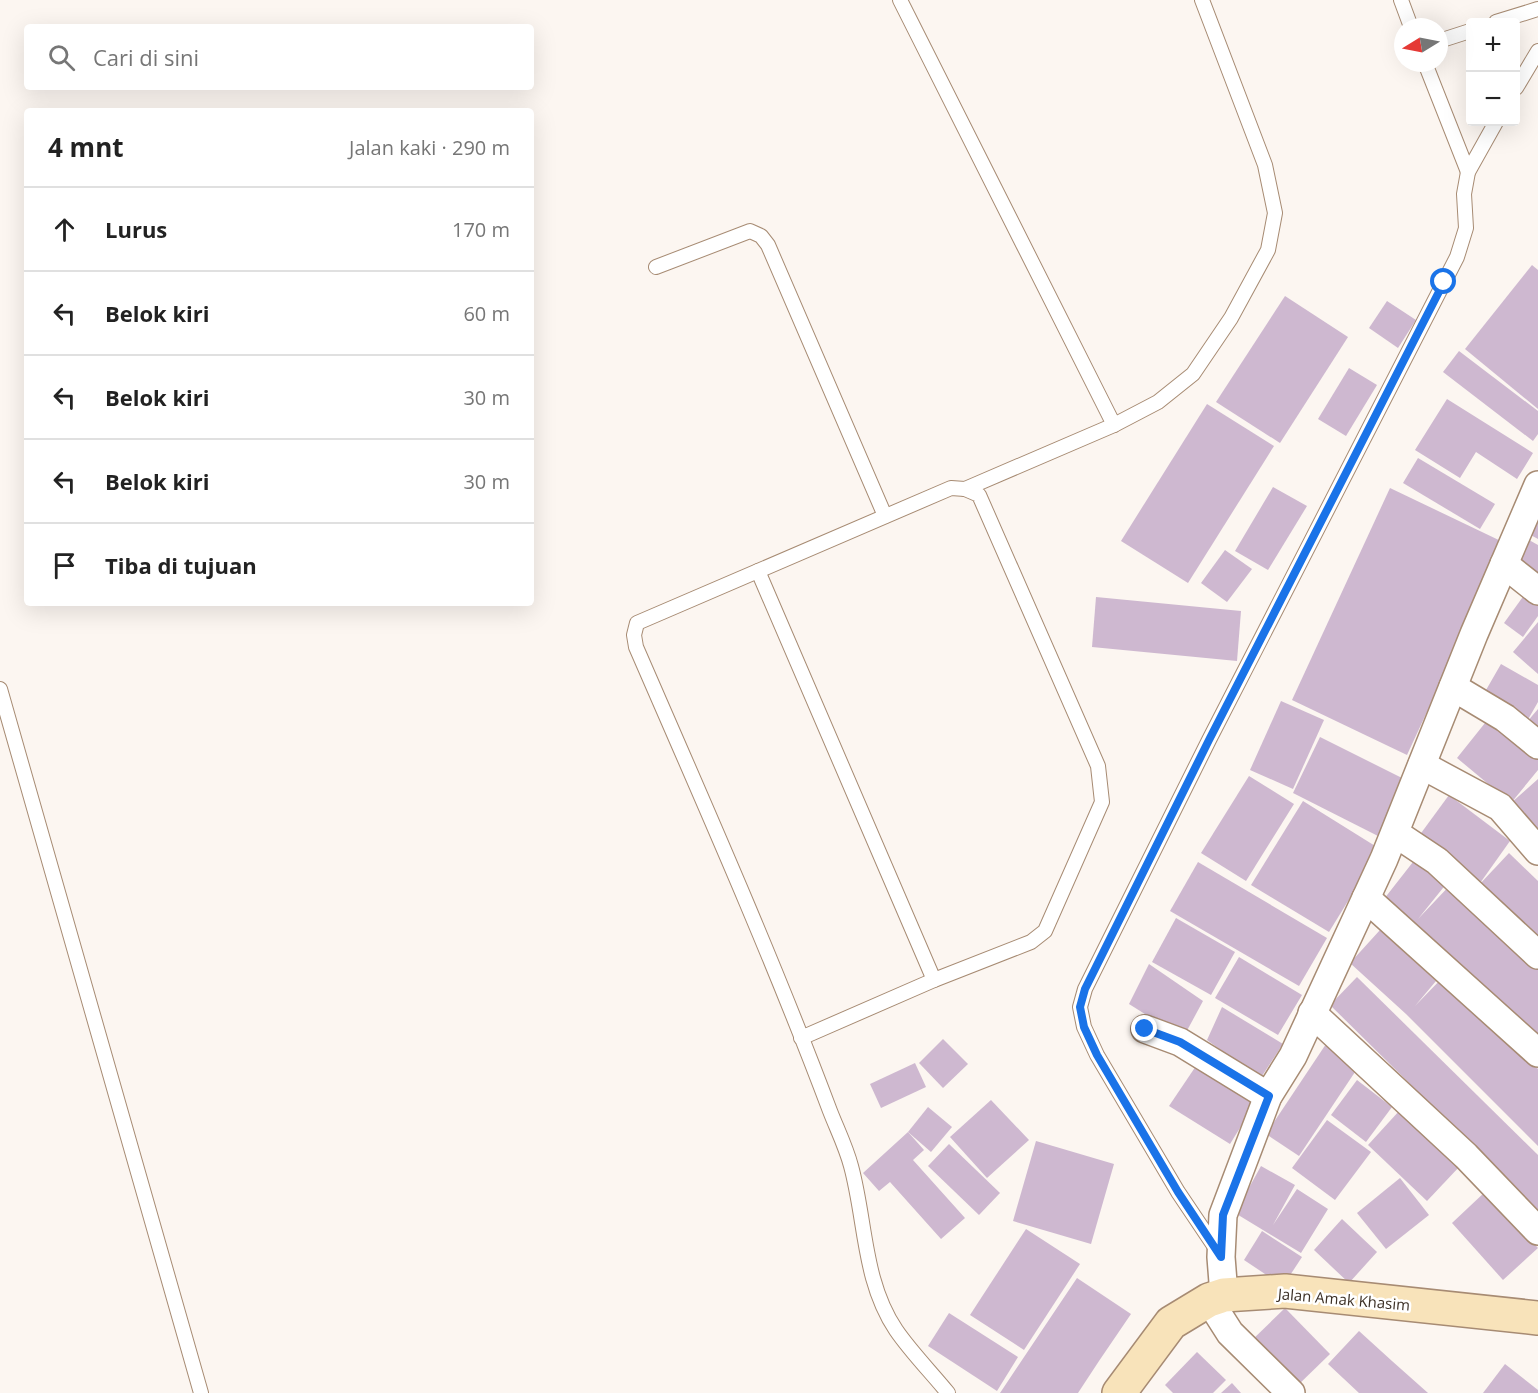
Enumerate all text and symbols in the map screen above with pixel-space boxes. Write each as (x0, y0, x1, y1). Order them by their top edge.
north arrow (1394, 18, 1448, 72)
map controls (1466, 18, 1520, 126)
button: + (1466, 18, 1520, 72)
search box (24, 24, 534, 90)
icon: search (45, 41, 78, 74)
text: Cari di sini (93, 42, 199, 72)
button: − (1466, 72, 1520, 126)
text: 4 mnt (48, 129, 124, 165)
text: Jalan kaki · 290 m (349, 134, 510, 161)
icon: ahead (48, 213, 81, 246)
text: Lurus (105, 214, 167, 244)
text: 170 m (452, 216, 510, 243)
route start (1430, 268, 1456, 294)
icon: left (48, 297, 81, 330)
text: Belok kiri (105, 298, 210, 328)
text: 60 m (463, 300, 510, 327)
icon: left (48, 381, 81, 414)
text: Belok kiri (105, 382, 210, 412)
text: 30 m (463, 384, 510, 411)
icon: left (48, 465, 81, 498)
text: Belok kiri (105, 466, 210, 496)
text: 30 m (463, 468, 510, 495)
icon: arrive (48, 549, 81, 582)
text: Tiba di tujuan (105, 550, 257, 580)
route end (1131, 1015, 1157, 1041)
street label: Jalan Amak Khasim (1275, 1283, 1411, 1315)

